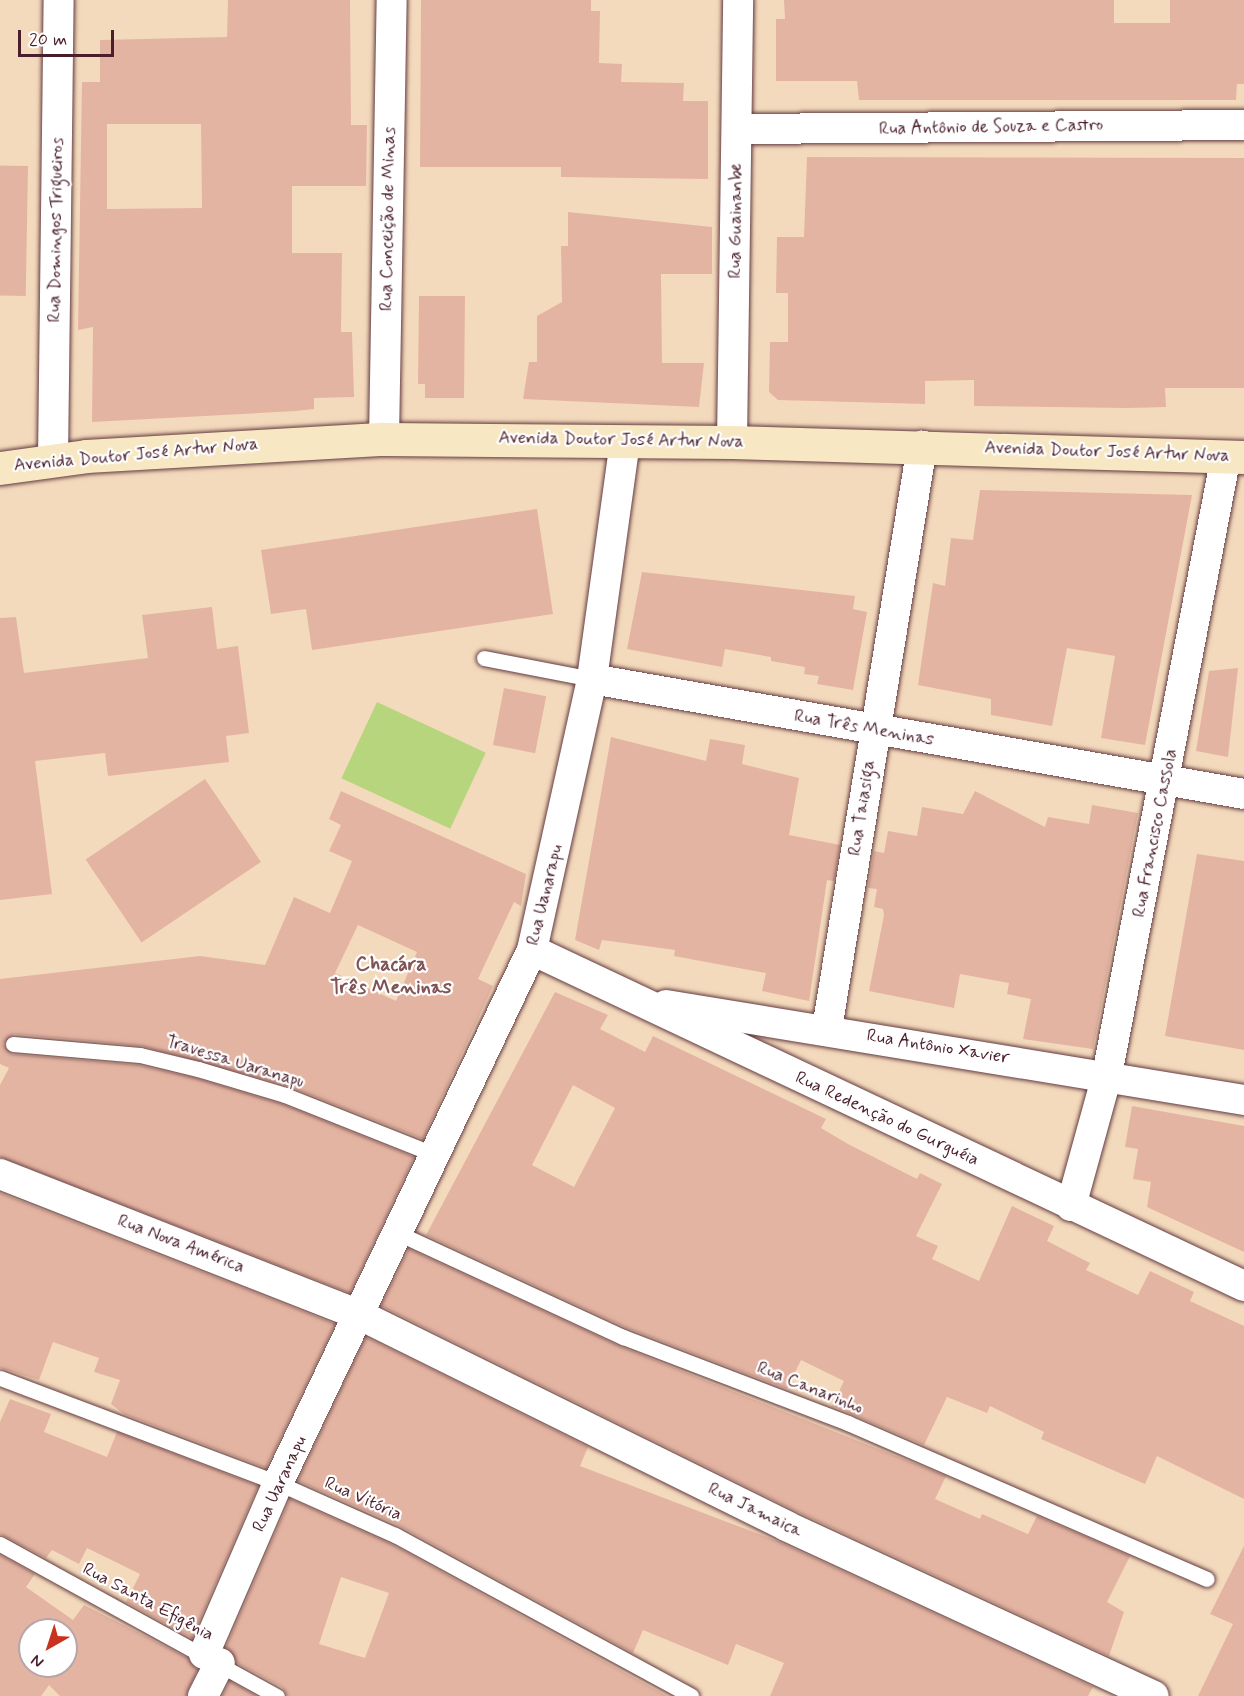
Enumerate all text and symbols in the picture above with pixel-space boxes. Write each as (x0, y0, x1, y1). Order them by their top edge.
scale bar (21, 18, 117, 56)
text: 20 m (29, 28, 67, 52)
street label: Rua Antônio de Souza e Castro (877, 114, 1105, 140)
street label: Rua Conceição de Minas (376, 129, 400, 309)
street label: Rua Domingos Trigueiros (44, 137, 68, 323)
street label: Rua Guainanbe (724, 165, 748, 277)
street label: Avenida Doutor José Artur Nova (500, 427, 742, 453)
street label: Avenida Doutor José Artur Nova (15, 434, 257, 476)
street label: Avenida Doutor José Artur Nova (986, 437, 1228, 467)
street label: Rua Três Meninas (793, 705, 935, 751)
street label: Rua Francisco Cassola (1128, 747, 1182, 919)
street label: Rua Taiasiga (844, 760, 880, 856)
street label: Rua Uanarapu (522, 843, 568, 947)
district label: Chacára Três Meninas (331, 952, 451, 999)
street label: Rua Antônio Xavier (866, 1025, 1010, 1069)
street label: Travessa Uaranapu (163, 1031, 307, 1093)
street label: Rua Redenção do Gurguéia (793, 1068, 981, 1170)
street label: Rua Nova América (114, 1210, 248, 1278)
street label: Rua Canarinho (755, 1357, 865, 1419)
street label: Rua Uaranapu (248, 1433, 312, 1535)
street label: Rua Vitória (321, 1472, 405, 1526)
street label: Rua Jamaica (706, 1479, 804, 1541)
street label: Rua Santa Efigênia (80, 1559, 216, 1645)
north arrow (18, 1618, 78, 1678)
text: N (27, 1649, 48, 1672)

